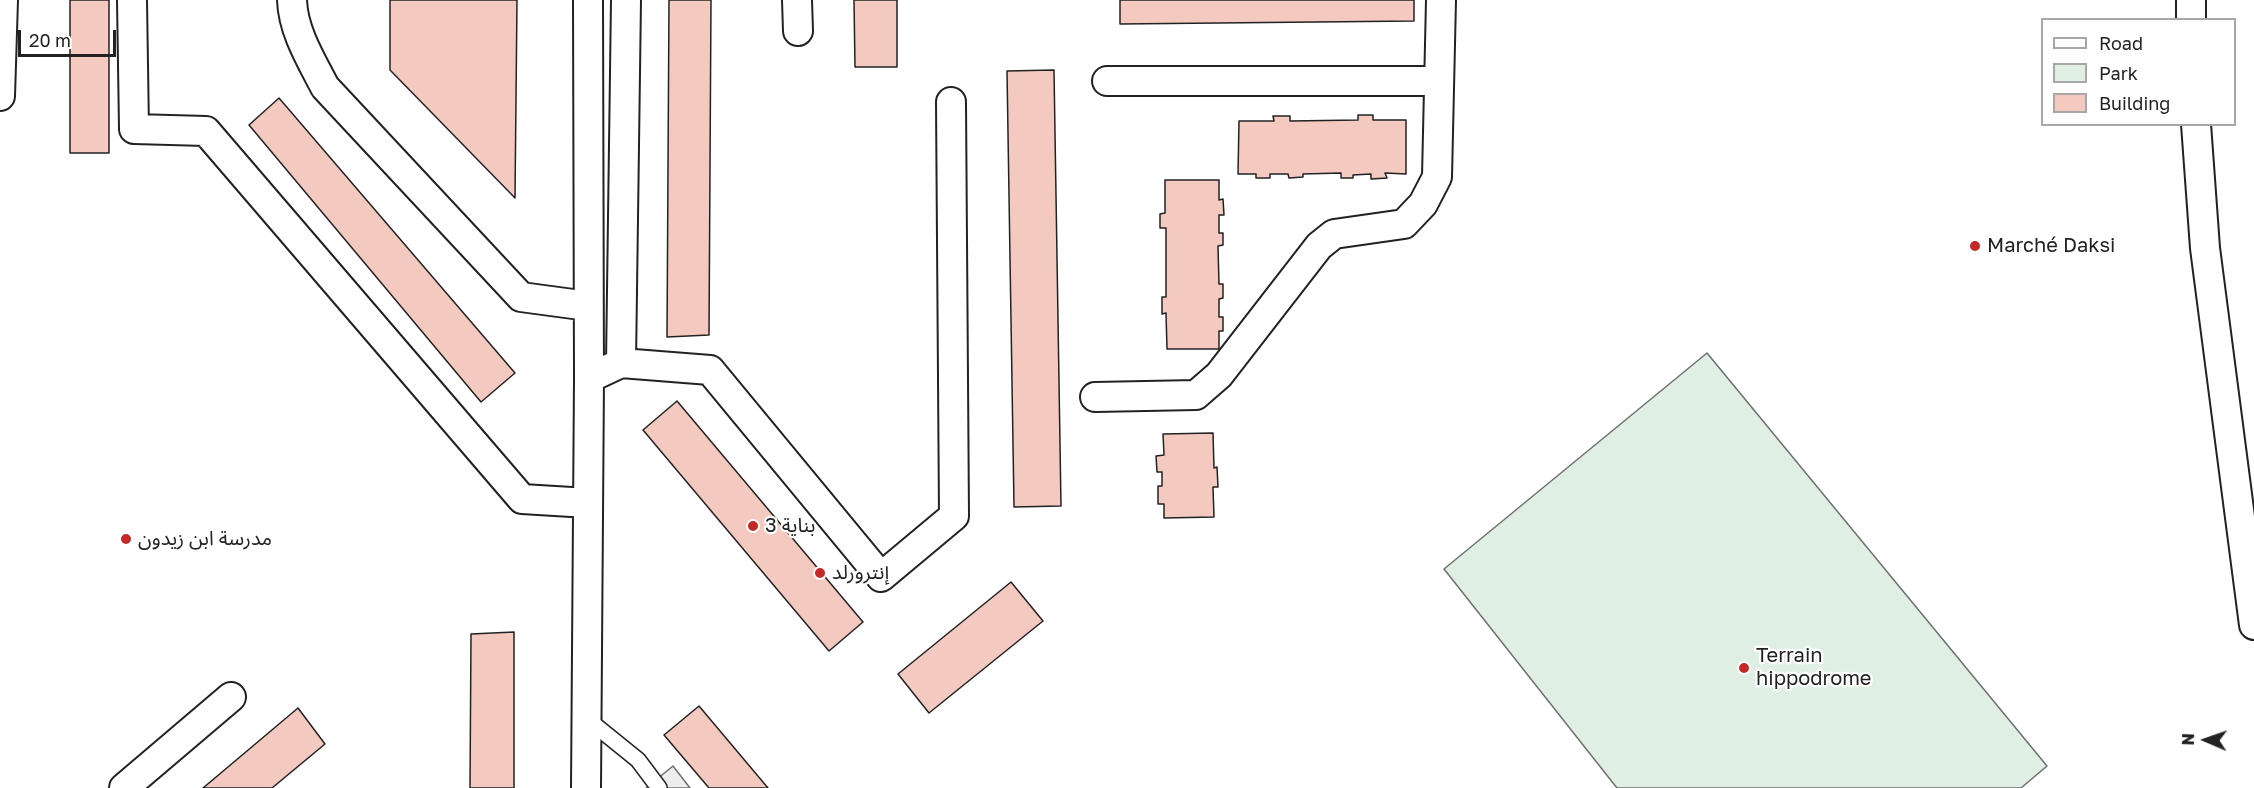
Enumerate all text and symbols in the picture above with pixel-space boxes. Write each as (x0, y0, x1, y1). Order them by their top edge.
scale bar (21, 18, 118, 56)
legend (2041, 18, 2236, 126)
text: 20 m (29, 29, 71, 51)
text: Road (2099, 32, 2143, 54)
text: Park (2099, 62, 2138, 84)
text: Building (2099, 92, 2170, 114)
place label: Marché Daksi (1987, 234, 2115, 258)
marker: Marché Daksi (1968, 239, 1982, 253)
place label: بناية 3 (765, 514, 815, 538)
marker: بناية 3 (746, 519, 760, 533)
place label: مدرسة ابن زيدون (138, 527, 272, 551)
marker: مدرسة ابن زيدون (119, 532, 133, 546)
place label: إنترورلد (832, 561, 889, 585)
marker: إنترورلد (813, 566, 827, 580)
place label: Terrain hippodrome (1756, 644, 1871, 691)
marker: Terrain hippodrome (1737, 661, 1751, 675)
north arrow (2176, 710, 2236, 770)
text: N (2178, 733, 2198, 746)

